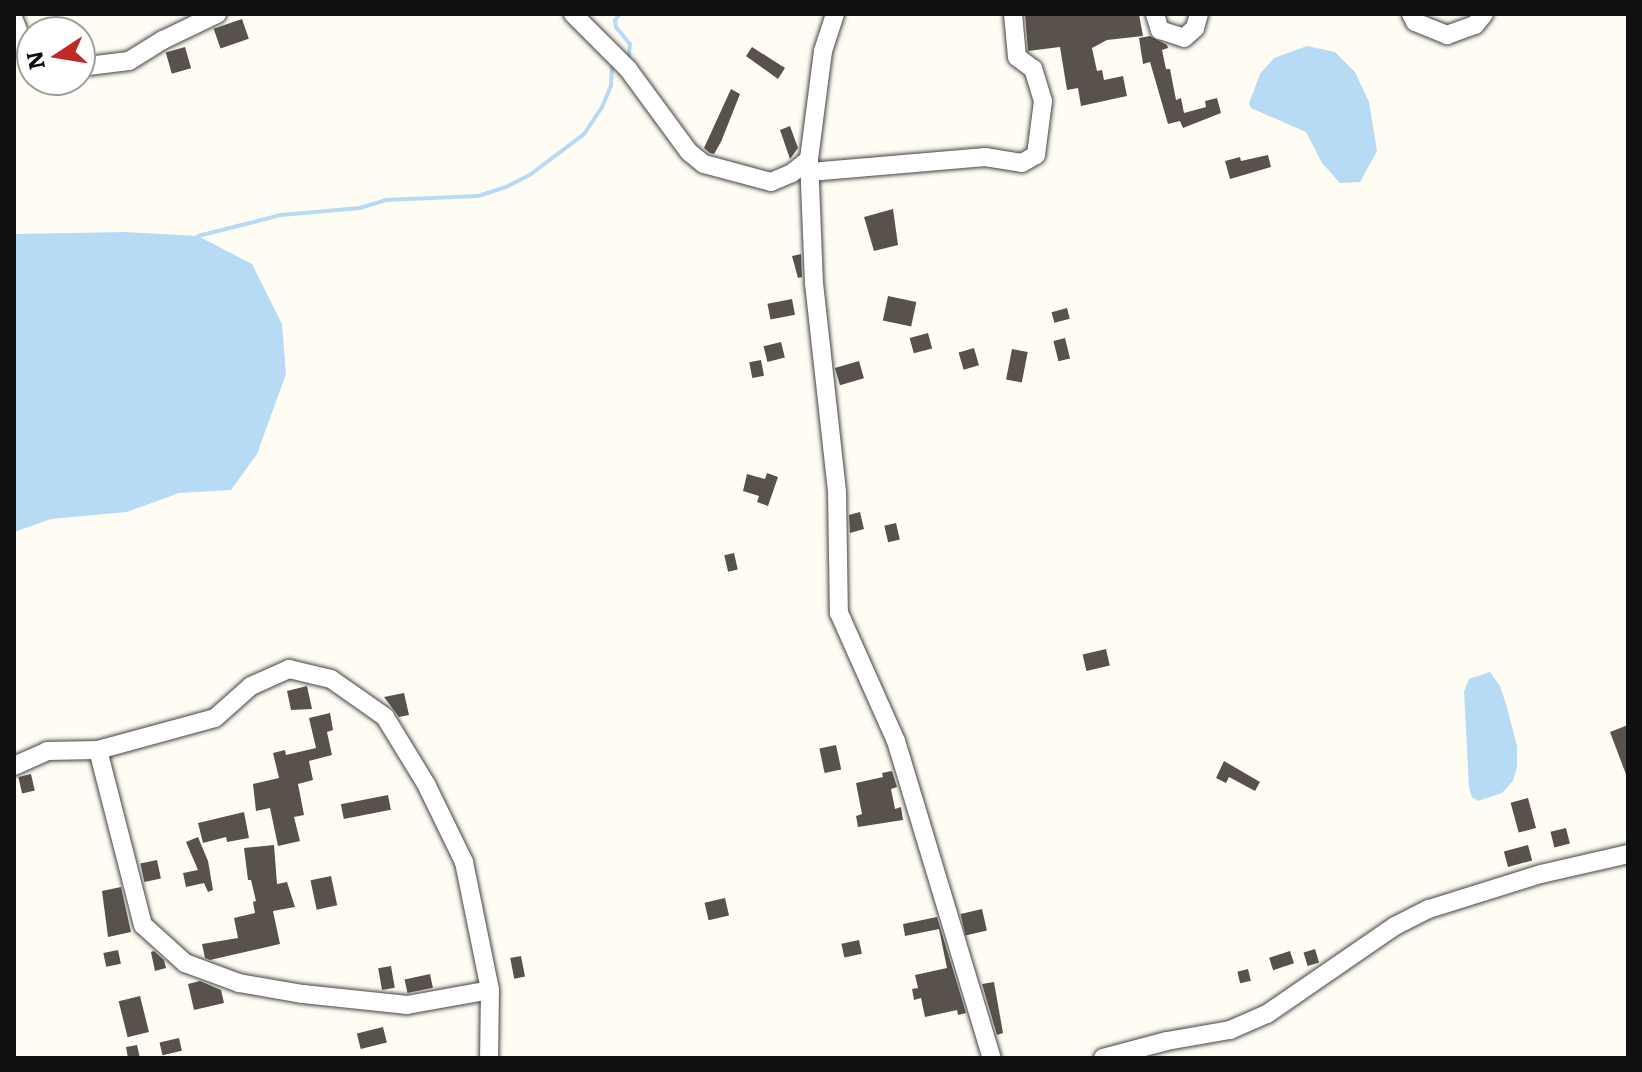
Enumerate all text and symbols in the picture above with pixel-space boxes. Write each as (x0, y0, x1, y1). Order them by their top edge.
north arrow (16, 16, 96, 96)
text: N (16, 48, 52, 73)

